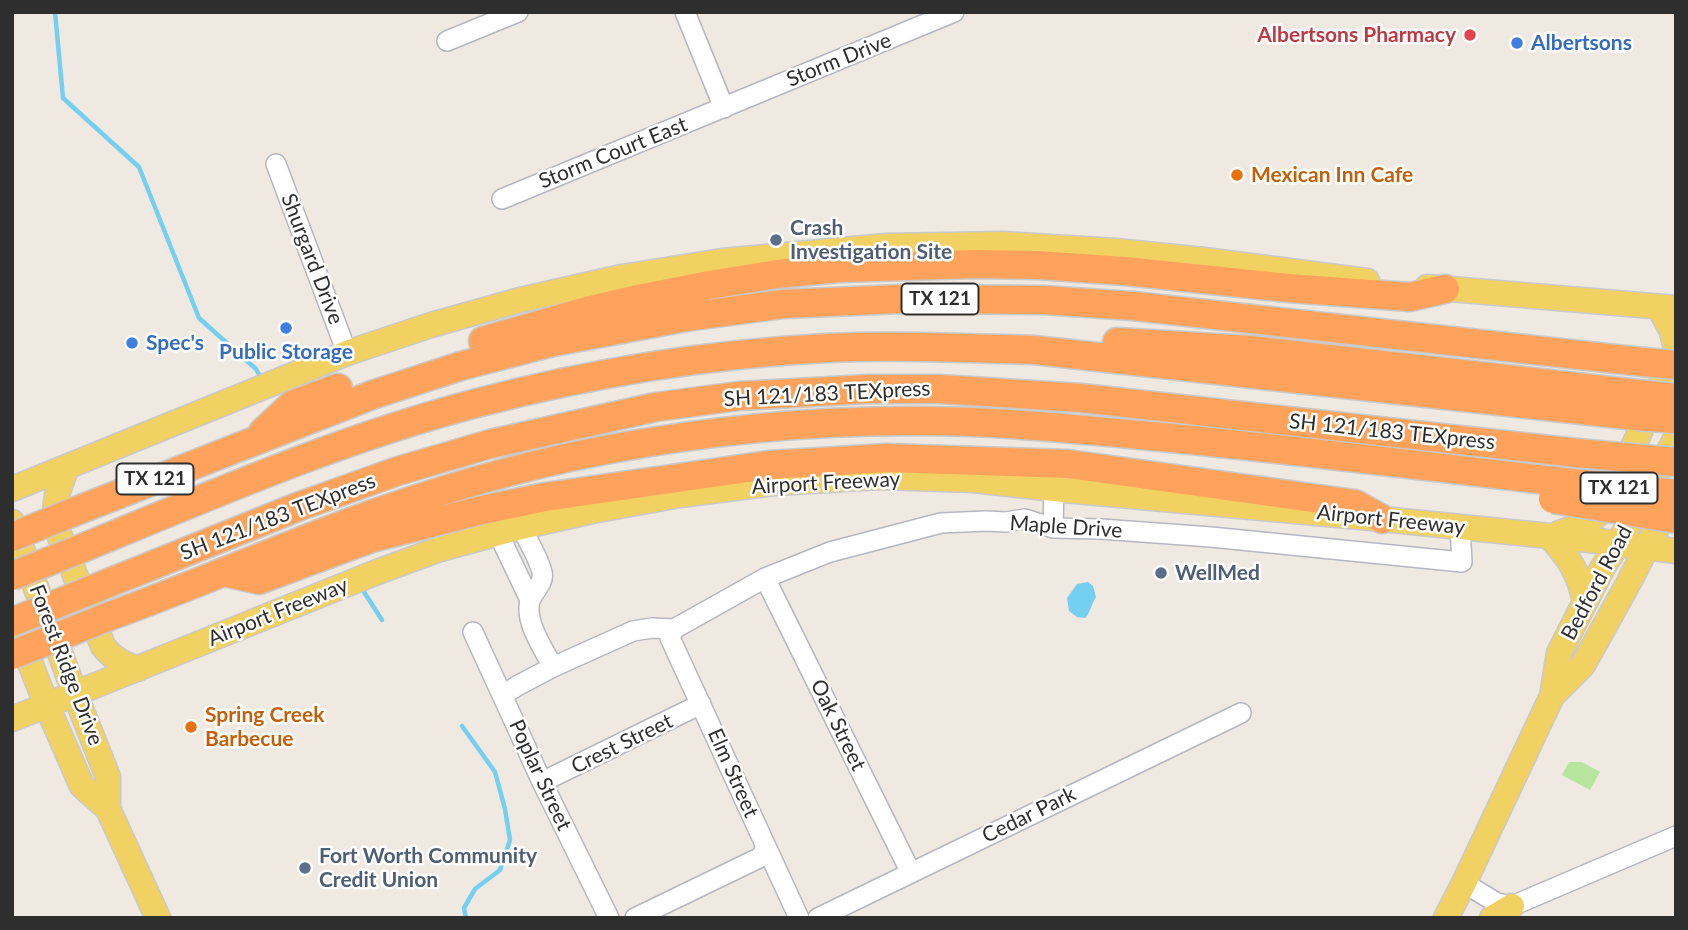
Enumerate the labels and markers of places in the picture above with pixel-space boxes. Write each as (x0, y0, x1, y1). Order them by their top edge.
place label: Albertsons Pharmacy (1257, 22, 1456, 48)
marker: Albertsons Pharmacy (1462, 27, 1478, 43)
place label: Albertsons (1531, 30, 1632, 56)
marker: Albertsons (1509, 35, 1525, 51)
place label: Mexican Inn Cafe (1251, 162, 1413, 188)
marker: Mexican Inn Cafe (1229, 167, 1245, 183)
place label: Crash Investigation Site (790, 215, 952, 265)
marker: Crash Investigation Site (768, 232, 784, 248)
marker: Public Storage (278, 320, 294, 336)
place label: Spec's (146, 330, 204, 356)
marker: Spec's (124, 335, 140, 351)
place label: Public Storage (219, 339, 353, 365)
place label: WellMed (1175, 560, 1260, 586)
marker: WellMed (1153, 565, 1169, 581)
place label: Spring Creek Barbecue (205, 702, 324, 752)
marker: Spring Creek Barbecue (183, 719, 199, 735)
place label: Fort Worth Community Credit Union (319, 843, 537, 893)
marker: Fort Worth Community Credit Union (297, 860, 313, 876)

